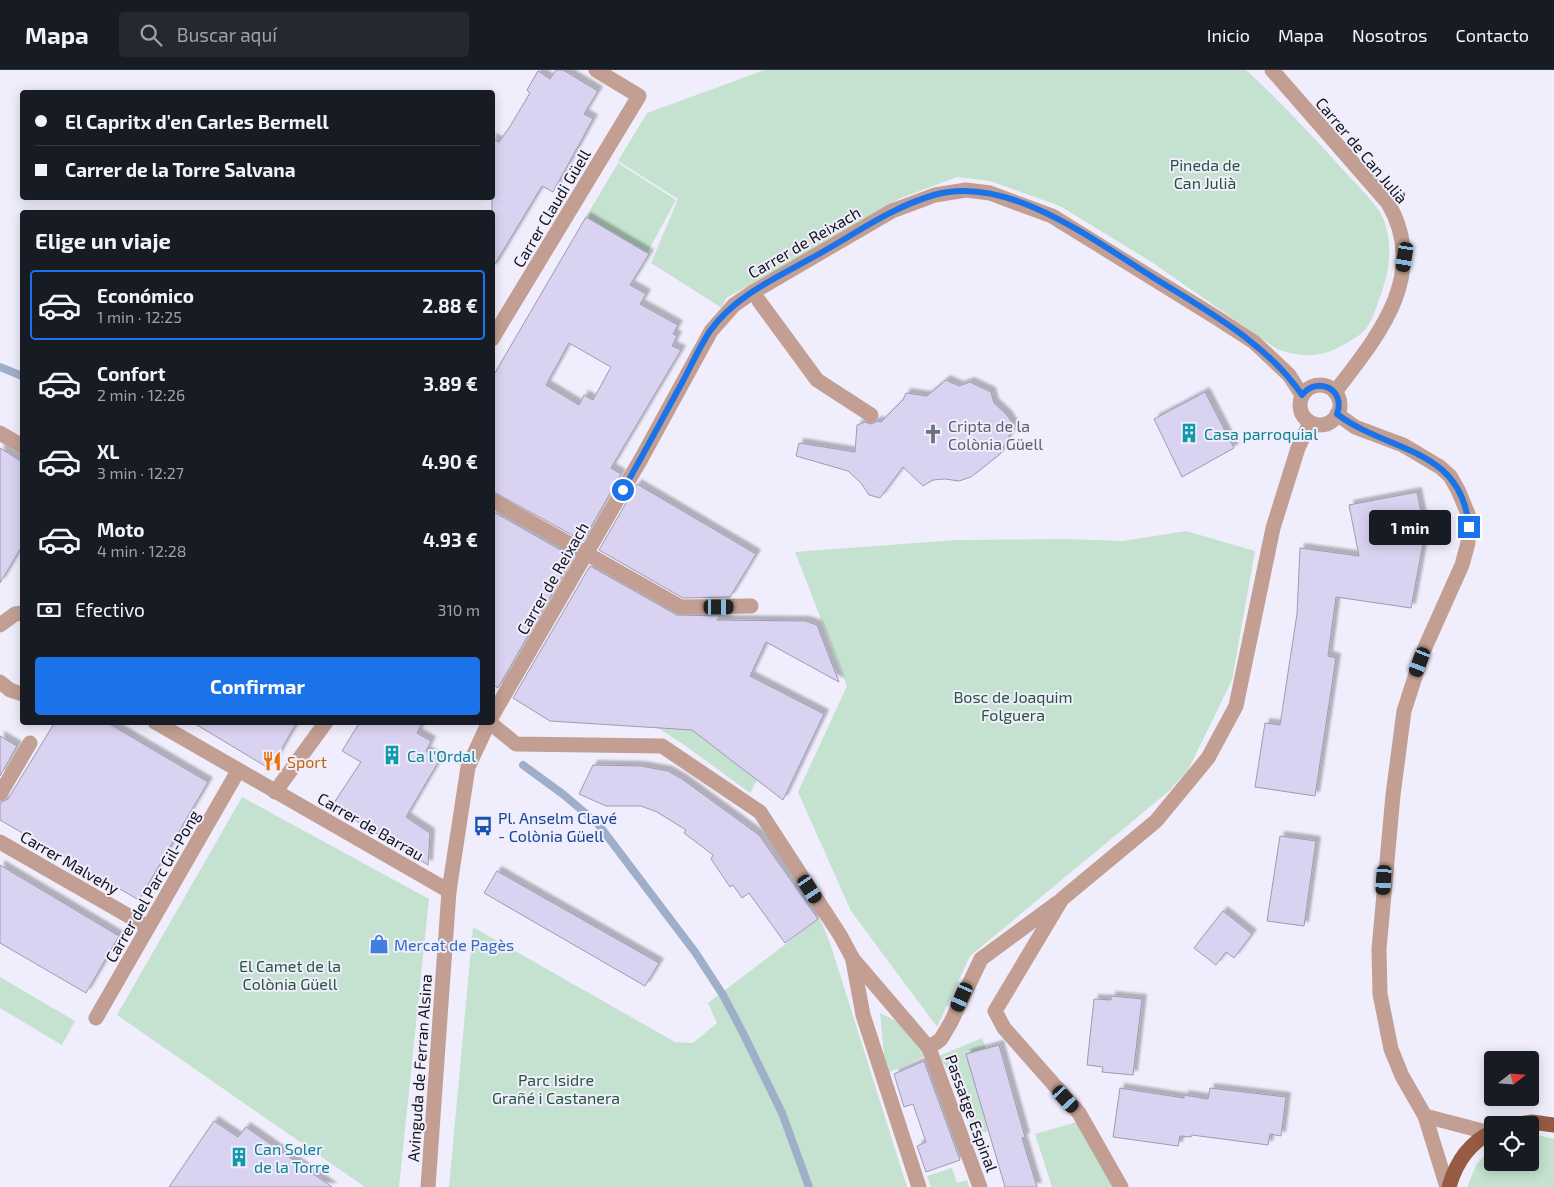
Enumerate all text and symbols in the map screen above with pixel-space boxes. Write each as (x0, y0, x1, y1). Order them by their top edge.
search box (119, 12, 469, 57)
text: Mapa (25, 20, 89, 49)
icon: search (137, 21, 165, 49)
text: Buscar aquí (177, 23, 277, 46)
text: Inicio (1207, 24, 1250, 46)
text: Mapa (1278, 24, 1324, 46)
text: Nosotros (1352, 24, 1427, 46)
text: Contacto (1455, 24, 1529, 46)
street label: Carrer de Can Julià (1312, 93, 1412, 207)
text: El Capritx d'en Carles Bermell (65, 110, 329, 133)
street label: Carrer Claudi Güell (508, 145, 594, 271)
park label: Pineda de Can Julià (1170, 155, 1240, 192)
text: Carrer de la Torre Salvana (65, 158, 296, 181)
street label: Carrer de Reixach (744, 202, 864, 282)
text: Elige un viaje (35, 227, 171, 253)
car (1395, 241, 1414, 273)
icon: car (37, 283, 82, 328)
text: Económico (97, 284, 194, 307)
text: 2.88 € (422, 294, 478, 317)
text: 1 min · 12:25 (97, 307, 182, 326)
icon: car (37, 361, 82, 406)
text: Confort (97, 362, 165, 385)
text: 3.89 € (423, 372, 478, 395)
text: 2 min · 12:26 (97, 385, 185, 404)
place label: Cripta de la Colònia Güell (948, 416, 1043, 453)
building icon: Casa parroquial (1178, 422, 1200, 444)
church icon: Cripta de la Colònia Güell (922, 423, 944, 445)
place label: Casa parroquial (1204, 424, 1318, 443)
icon: car (37, 439, 82, 484)
text: XL (97, 440, 119, 463)
text: 4.90 € (422, 450, 478, 473)
text: 3 min · 12:27 (97, 463, 184, 482)
route start (612, 479, 634, 501)
callout: 1 min (1369, 510, 1452, 544)
route end (1458, 516, 1480, 538)
icon: car (37, 517, 82, 562)
text: Moto (97, 518, 145, 541)
street label: Carrer de Reixach (512, 518, 592, 638)
text: 1 min (1391, 518, 1429, 537)
text: 4.93 € (423, 528, 478, 551)
text: 4 min · 12:28 (97, 541, 186, 560)
icon: cash (35, 596, 63, 624)
text: Efectivo (75, 598, 145, 621)
text: 310 m (438, 600, 480, 619)
car (704, 600, 734, 615)
car (1407, 645, 1432, 679)
button: Confirmar (35, 657, 480, 715)
park label: Bosc de Joaquim Folguera (953, 687, 1073, 724)
building icon: Ca l'Ordal (381, 744, 403, 766)
place label: Ca l'Ordal (407, 746, 476, 765)
restaurant icon: Sport (261, 750, 283, 772)
place label: Sport (287, 752, 327, 771)
street label: Carrer de Barrau (314, 788, 428, 864)
street label: Carrer del Parc Gil-Pong (101, 806, 203, 965)
place label: Pl. Anselm Clavé - Colònia Güell (498, 808, 617, 845)
bus stop icon: Pl. Anselm Clavé - Colònia Güell (472, 815, 494, 837)
street label: Carrer Malvehy (17, 826, 123, 898)
car (1375, 865, 1392, 895)
car (795, 872, 824, 906)
shop icon: Mercat de Pagès (368, 933, 390, 955)
place label: Mercat de Pagès (394, 935, 514, 954)
park label: El Camet de la Colònia Güell (239, 956, 341, 993)
street label: Avinguda de Ferran Alsina (403, 973, 435, 1163)
car (949, 980, 974, 1014)
north arrow (1484, 1051, 1539, 1106)
map controls (1484, 1051, 1539, 1171)
street label: Passatge Espinal (942, 1052, 1002, 1174)
park label: Parc Isidre Grañé i Castanera (492, 1070, 620, 1107)
car (1050, 1083, 1081, 1115)
button: locate (1484, 1116, 1539, 1171)
place label: Can Soler de la Torre (254, 1139, 330, 1176)
building icon: Can Soler de la Torre (228, 1146, 250, 1168)

